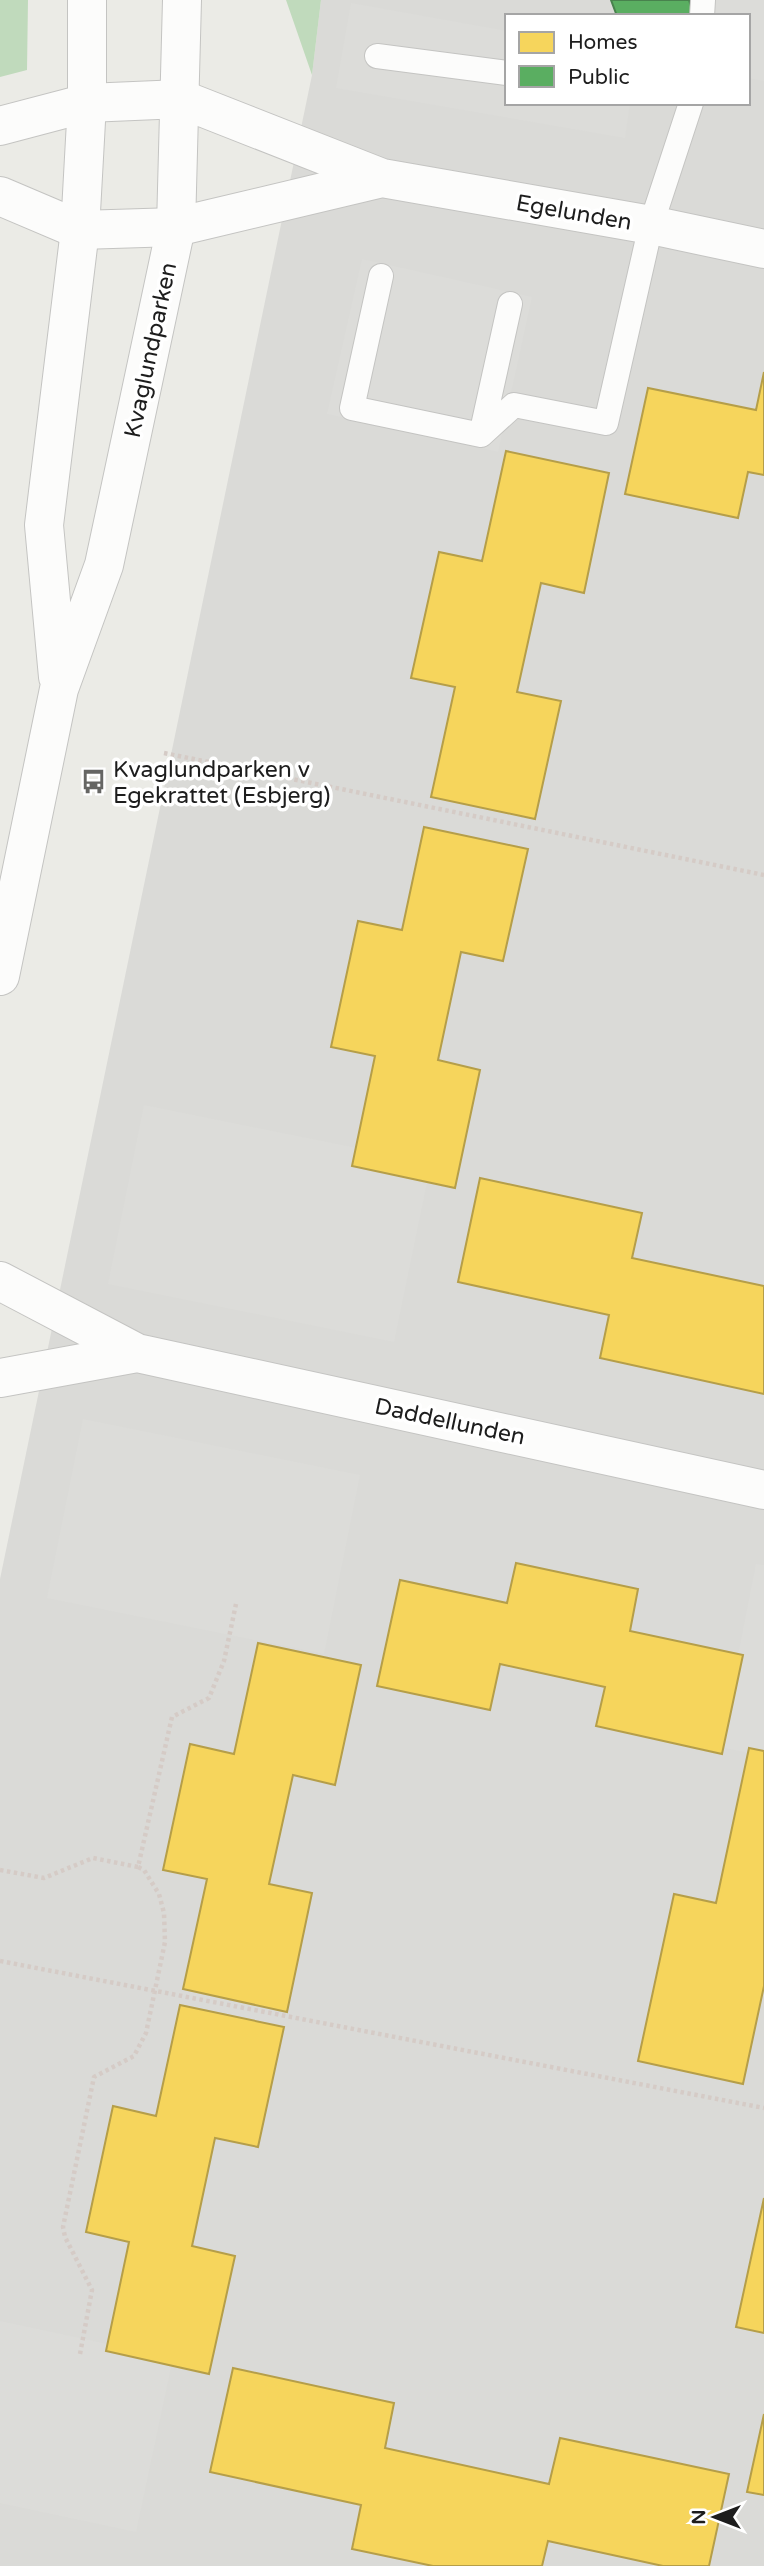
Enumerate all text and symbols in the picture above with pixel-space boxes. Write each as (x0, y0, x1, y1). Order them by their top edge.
legend (505, 14, 750, 105)
text: Homes (568, 30, 638, 55)
text: Public (568, 65, 630, 90)
street label: Egelunden (514, 189, 634, 237)
street label: Kvaglundparken (119, 260, 183, 441)
place label: Kvaglundparken v Egekrattet (Esbjerg) (113, 756, 330, 810)
bus stop icon: Kvaglundparken v Egekrattet (Esbjerg) (79, 768, 107, 796)
street label: Daddellunden (372, 1392, 528, 1452)
north arrow (680, 2482, 750, 2552)
text: N (688, 2509, 710, 2525)

